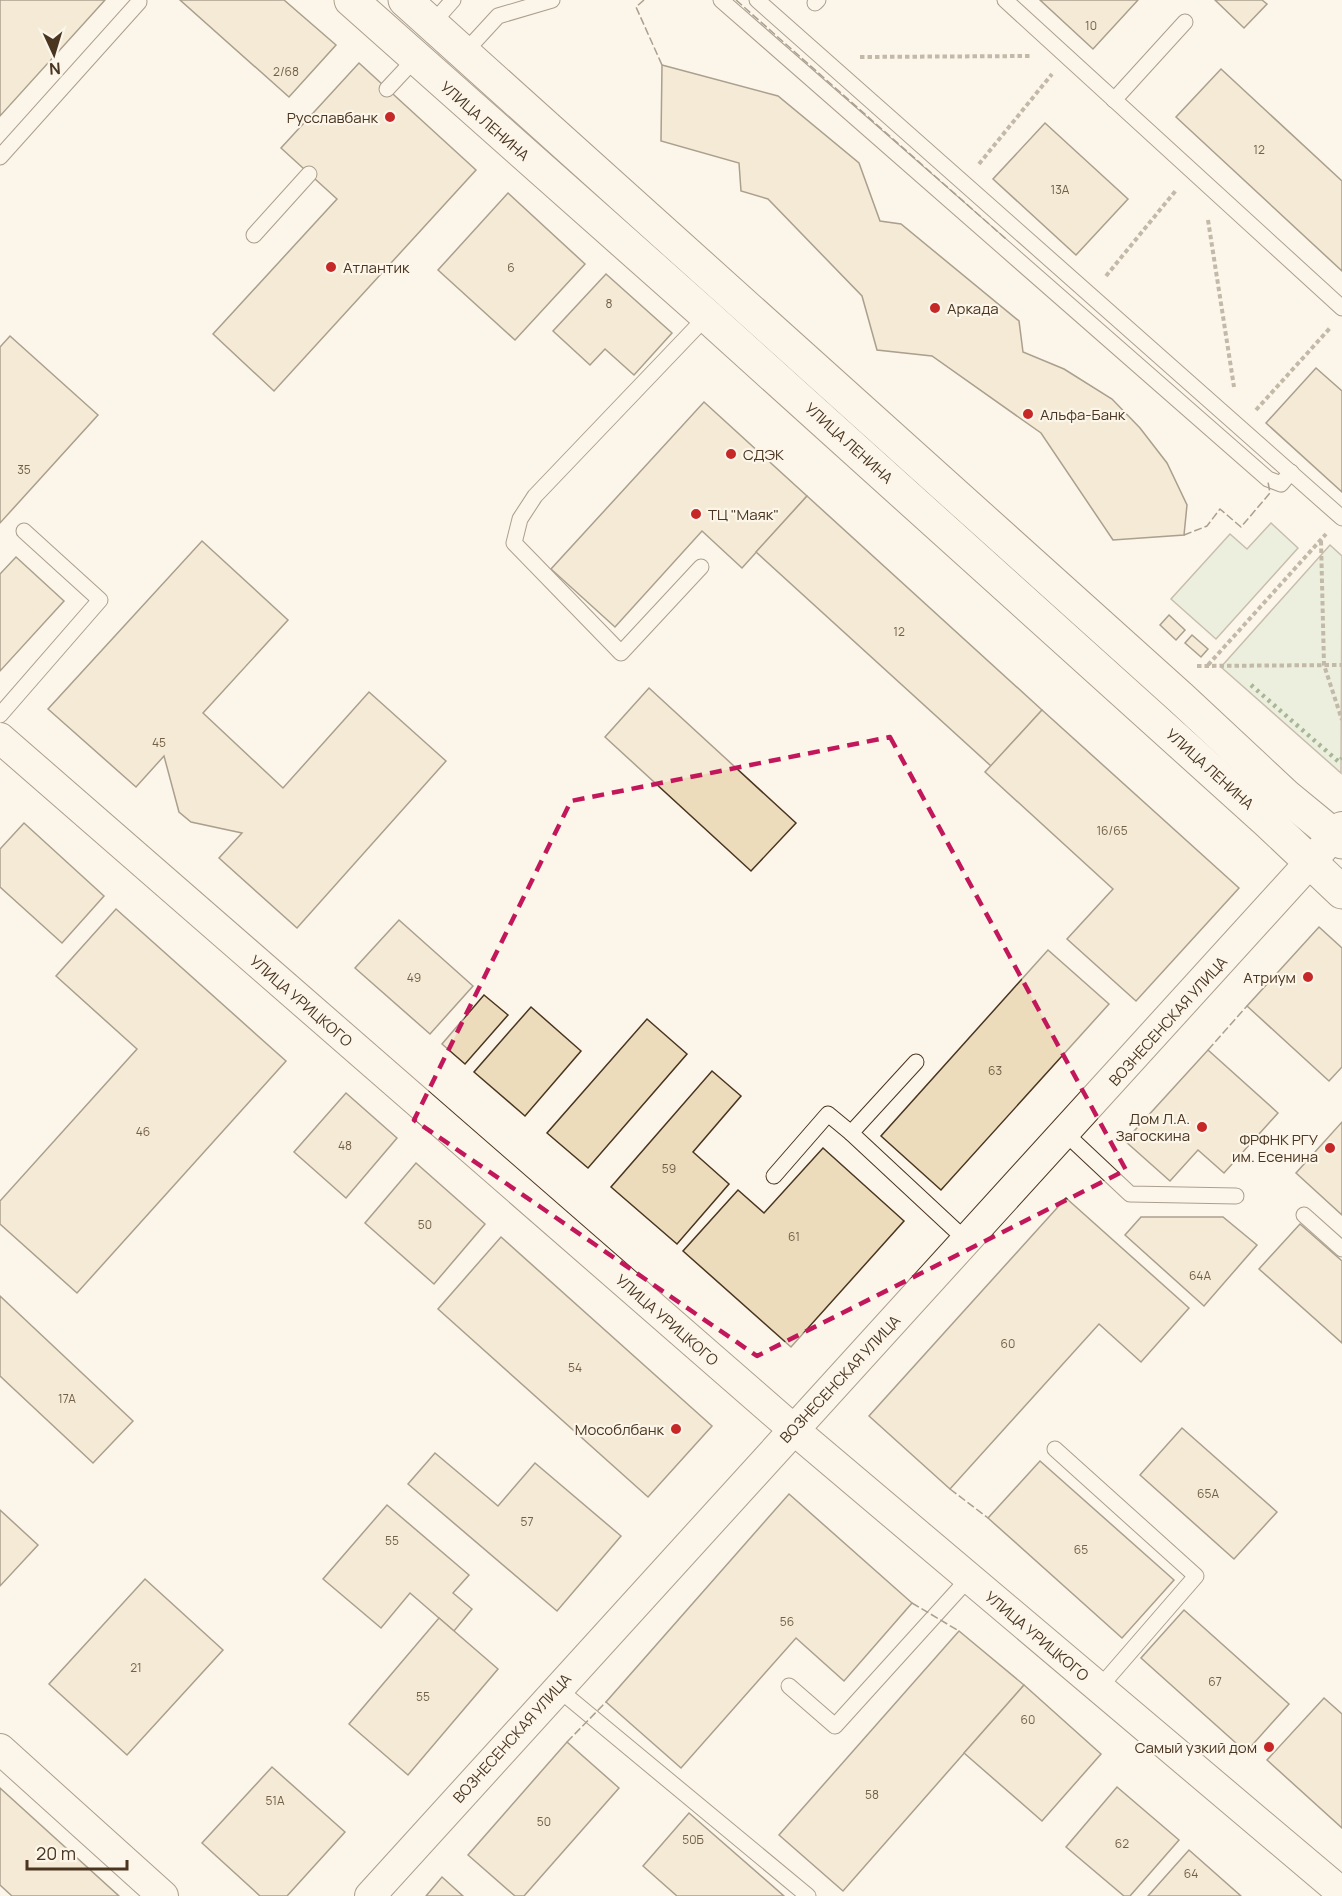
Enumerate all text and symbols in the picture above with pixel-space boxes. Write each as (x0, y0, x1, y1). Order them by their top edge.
house number: 10 (1085, 17, 1097, 34)
north arrow (24, 24, 84, 84)
text: N (49, 58, 62, 80)
house number: 2/68 (273, 63, 299, 80)
street label: УЛИЦА ЛЕНИНА (436, 76, 534, 166)
place label: Русславбанк (287, 107, 379, 128)
marker: Русславбанк (383, 110, 397, 124)
house number: 12 (1253, 141, 1265, 158)
house number: 13А (1051, 181, 1070, 198)
place label: Атлантик (343, 257, 410, 278)
house number: 6 (507, 259, 515, 276)
marker: Атлантик (324, 260, 338, 274)
house number: 8 (606, 295, 613, 312)
place label: Аркада (947, 298, 998, 319)
marker: Аркада (928, 301, 942, 315)
street label: УЛИЦА ЛЕНИНА (800, 398, 898, 488)
place label: Альфа-Банк (1040, 404, 1126, 425)
marker: Альфа-Банк (1021, 407, 1035, 421)
place label: СДЭК (743, 444, 784, 465)
marker: СДЭК (724, 447, 738, 461)
house number: 35 (17, 461, 31, 478)
place label: ТЦ "Маяк" (708, 504, 779, 525)
marker: ТЦ "Маяк" (689, 507, 703, 521)
house number: 12 (893, 623, 905, 640)
street label: УЛИЦА ЛЕНИНА (1161, 724, 1259, 814)
house number: 45 (152, 734, 166, 751)
house number: 16/65 (1096, 822, 1128, 839)
street label: УЛИЦА УРИЦКОГО (245, 950, 357, 1052)
street label: ВОЗНЕСЕНСКАЯ УЛИЦА (1104, 951, 1232, 1090)
place label: Атриум (1243, 967, 1296, 988)
house number: 49 (407, 969, 421, 986)
marker: Атриум (1301, 970, 1315, 984)
house number: 63 (988, 1062, 1002, 1079)
place label: Дом Л.А. Загоскина (1116, 1108, 1190, 1146)
marker: Дом Л.А. Загоскина (1195, 1120, 1209, 1134)
house number: 46 (136, 1123, 150, 1140)
place label: ФРФНК РГУ им. Есенина (1232, 1129, 1319, 1167)
house number: 48 (338, 1137, 352, 1154)
marker: ФРФНК РГУ им. Есенина (1323, 1141, 1337, 1155)
house number: 59 (662, 1160, 676, 1177)
house number: 50 (418, 1216, 432, 1233)
house number: 61 (788, 1228, 800, 1245)
house number: 64А (1189, 1267, 1212, 1284)
street label: УЛИЦА УРИЦКОГО (611, 1269, 723, 1371)
street label: ВОЗНЕСЕНСКАЯ УЛИЦА (775, 1310, 905, 1448)
house number: 60 (1001, 1335, 1015, 1352)
house number: 54 (568, 1359, 582, 1376)
house number: 17А (58, 1390, 76, 1407)
place label: Мособлбанк (575, 1419, 665, 1440)
marker: Мособлбанк (669, 1422, 683, 1436)
house number: 65А (1197, 1485, 1219, 1502)
house number: 57 (521, 1513, 533, 1530)
house number: 55 (385, 1532, 399, 1549)
house number: 65 (1074, 1541, 1088, 1558)
street label: УЛИЦА УРИЦКОГО (981, 1586, 1094, 1686)
house number: 56 (780, 1613, 794, 1630)
house number: 21 (130, 1659, 142, 1676)
street label: ВОЗНЕСЕНСКАЯ УЛИЦА (448, 1668, 576, 1807)
house number: 67 (1208, 1673, 1222, 1690)
house number: 55 (416, 1688, 430, 1705)
house number: 60 (1021, 1711, 1035, 1728)
place label: Самый узкий дом (1135, 1737, 1257, 1758)
marker: Самый узкий дом (1262, 1740, 1276, 1754)
house number: 58 (865, 1786, 879, 1803)
house number: 51А (265, 1792, 285, 1809)
house number: 50 (537, 1813, 551, 1830)
house number: 50Б (682, 1831, 704, 1848)
scale bar (27, 1833, 128, 1871)
house number: 62 (1115, 1835, 1129, 1852)
text: 20 m (36, 1841, 76, 1865)
house number: 64 (1184, 1865, 1198, 1882)

